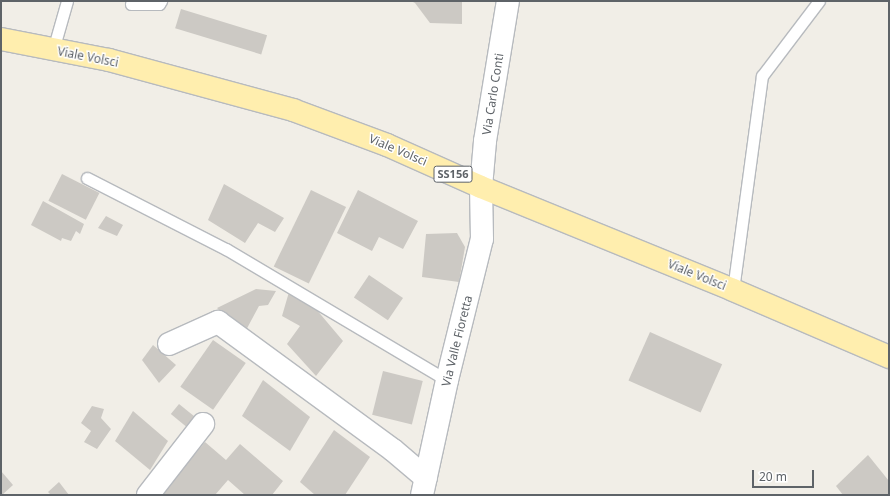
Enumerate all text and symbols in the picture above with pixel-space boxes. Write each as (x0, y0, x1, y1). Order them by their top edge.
street label: Viale Volsci (56, 44, 120, 70)
street label: Via Carlo Conti (479, 52, 507, 136)
street label: Viale Volsci (367, 131, 429, 169)
road number: SS156 (433, 165, 473, 183)
street label: Viale Volsci (666, 257, 728, 293)
street label: Via Valle Fioretta (439, 294, 475, 388)
scale bar (754, 462, 816, 488)
text: 20 m (759, 468, 787, 485)

